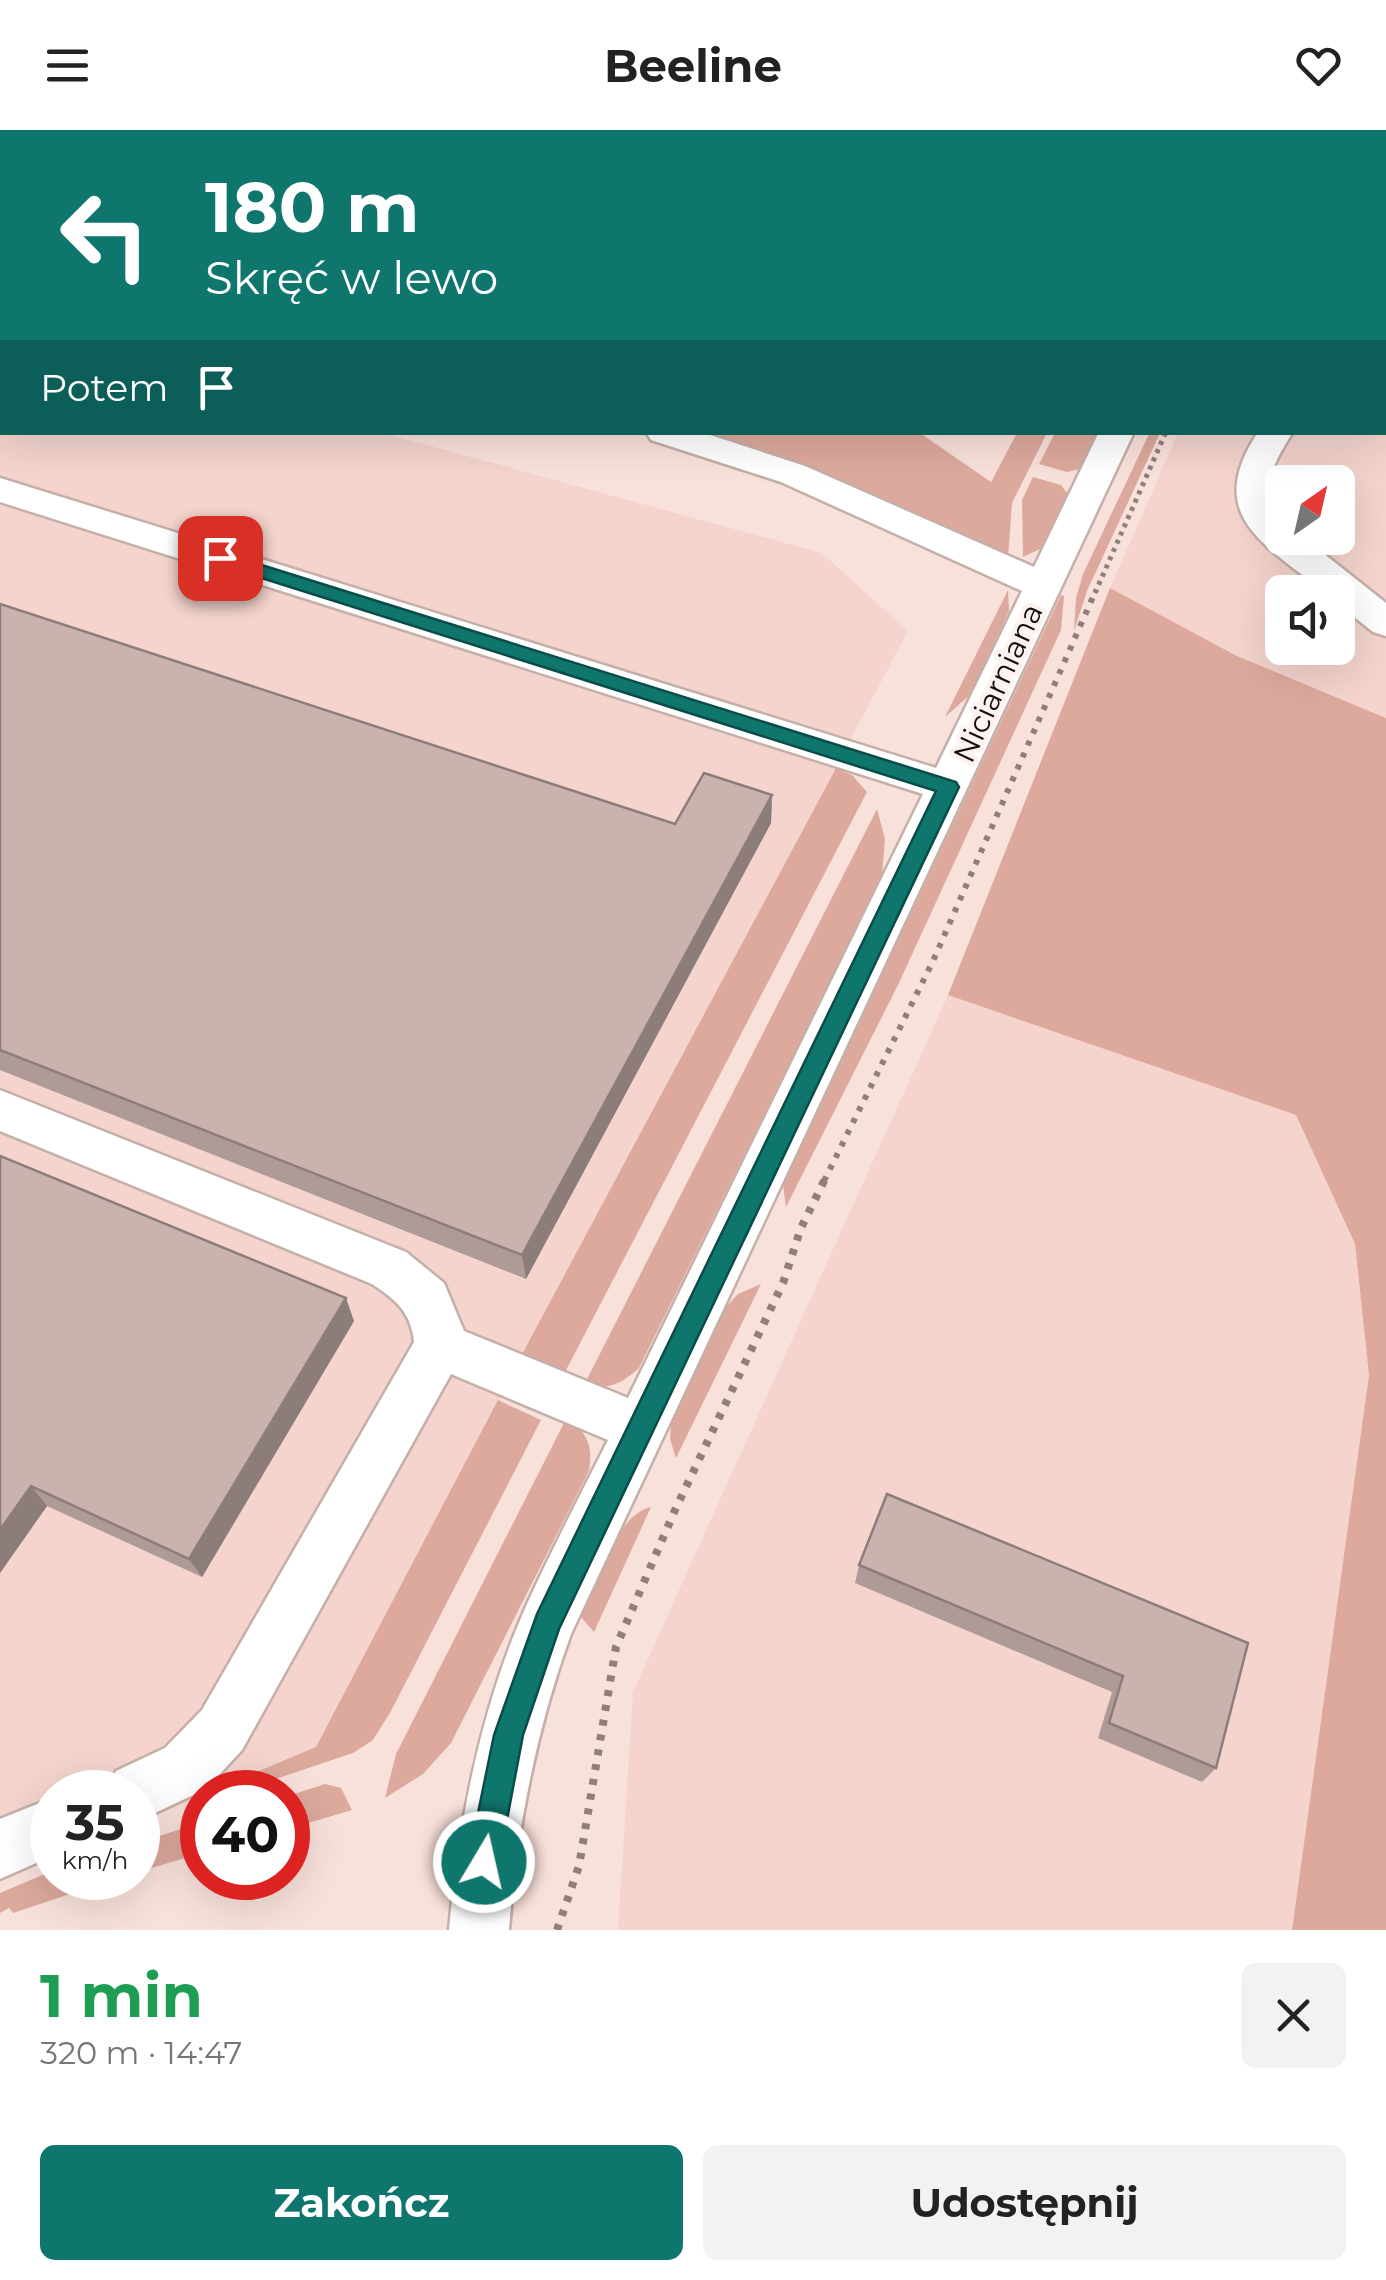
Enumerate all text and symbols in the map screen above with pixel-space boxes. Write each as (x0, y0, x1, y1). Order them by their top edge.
icon: menu (40, 38, 95, 93)
text: Beeline (604, 38, 782, 93)
icon: heart (1291, 38, 1346, 93)
text: 180 m (205, 164, 419, 250)
icon: left (40, 170, 170, 300)
text: Skręć w lewo (205, 250, 498, 305)
icon: arrive (189, 360, 244, 415)
text: Potem (40, 364, 169, 411)
north arrow (1265, 465, 1355, 555)
map controls (1265, 465, 1355, 665)
pin (178, 516, 263, 601)
icon: arrive (193, 531, 248, 586)
button: sound (1265, 575, 1355, 665)
street label: Niciarniana (945, 598, 1051, 768)
speed limit sign: 40 (180, 1770, 310, 1900)
text: 35 (66, 1792, 124, 1853)
position arrow (432, 1810, 536, 1914)
text: km/h (62, 1845, 128, 1875)
text: 1 min (40, 1959, 203, 2032)
button: close (1241, 1963, 1346, 2068)
text: 320 m · 14:47 (40, 2033, 242, 2072)
button: Zakończ (40, 2145, 683, 2260)
button: Udostępnij (703, 2145, 1346, 2260)

